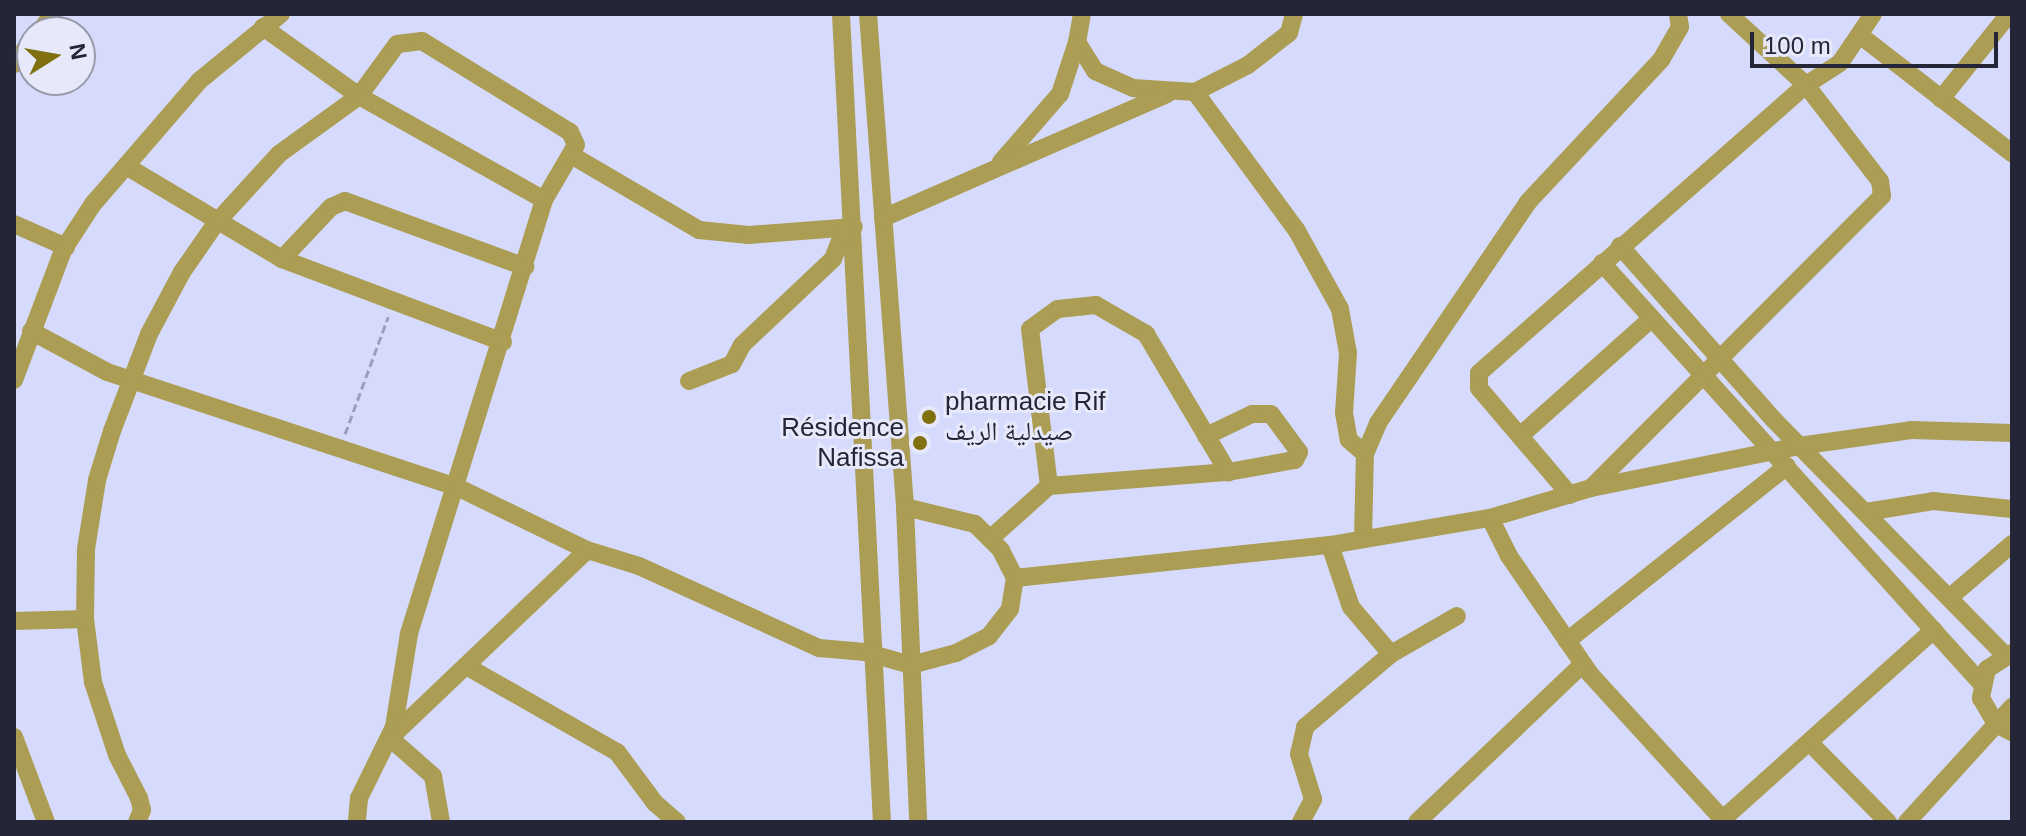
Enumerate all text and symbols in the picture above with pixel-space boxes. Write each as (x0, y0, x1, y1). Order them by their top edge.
north arrow (16, 16, 96, 96)
scale bar (1754, 16, 2002, 66)
text: 100 m (1764, 32, 1831, 59)
text: N (64, 42, 92, 62)
place label: pharmacie Rif صيدلية الريف (945, 386, 1105, 448)
marker: pharmacie Rif صيدلية الريف (920, 408, 938, 426)
place label: Résidence Nafissa (781, 412, 904, 474)
marker: Résidence Nafissa (911, 434, 929, 452)

